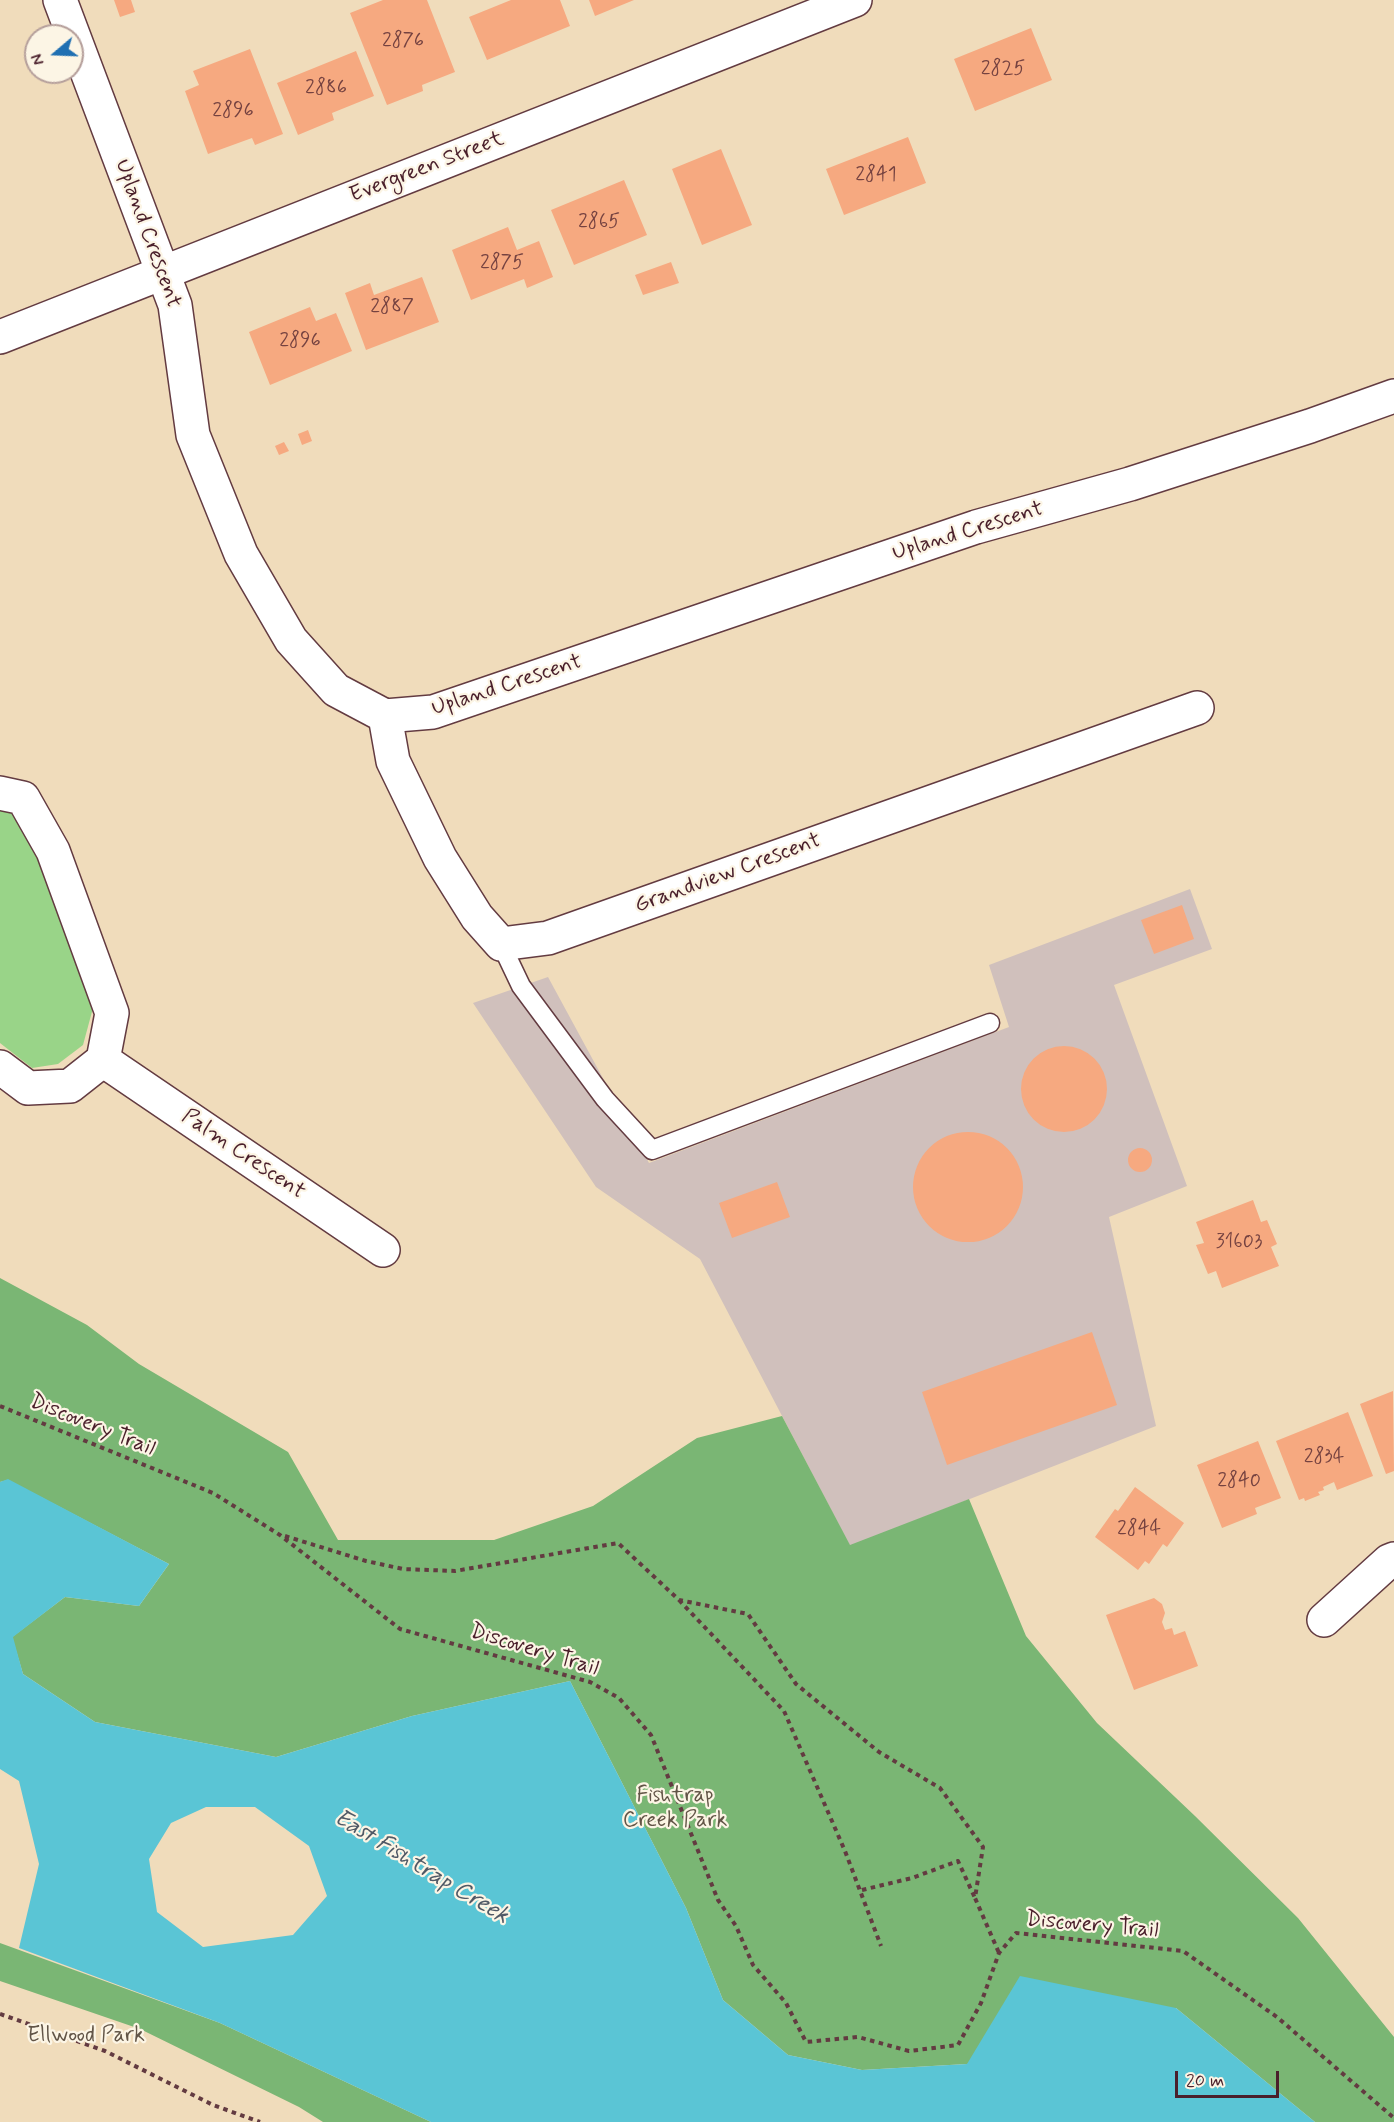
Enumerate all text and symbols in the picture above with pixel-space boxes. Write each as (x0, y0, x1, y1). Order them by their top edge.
north arrow (24, 24, 84, 84)
house number: 2876 (382, 30, 424, 54)
text: N (27, 51, 50, 68)
house number: 2825 (981, 58, 1025, 82)
house number: 2886 (305, 77, 347, 101)
house number: 2896 (212, 100, 254, 124)
street label: Evergreen Street (346, 126, 508, 210)
street label: Upland Crescent (108, 156, 186, 312)
house number: 2841 (855, 164, 897, 188)
house number: 2865 (578, 211, 620, 235)
house number: 2875 (480, 252, 524, 276)
house number: 2887 (370, 296, 414, 320)
house number: 2896 (279, 330, 321, 354)
street label: Upland Crescent (889, 497, 1047, 567)
street label: Upland Crescent (429, 649, 585, 723)
street label: Grandview Crescent (631, 828, 825, 920)
street label: Palm Crescent (176, 1104, 310, 1206)
house number: 31603 (1216, 1231, 1262, 1255)
street label: Discovery Trail (25, 1389, 159, 1463)
house number: 2834 (1304, 1446, 1344, 1470)
house number: 2840 (1217, 1470, 1261, 1494)
house number: 2844 (1117, 1518, 1161, 1542)
street label: Discovery Trail (467, 1619, 601, 1683)
park label: Fishtrap Creek Park (623, 1783, 727, 1834)
water label: East Fishtrap Creek (328, 1804, 514, 1932)
street label: Discovery Trail (1025, 1907, 1159, 1945)
park label: Ellwood Park (27, 2023, 145, 2049)
scale bar (1178, 2059, 1282, 2097)
text: 20 m (1186, 2069, 1224, 2093)

